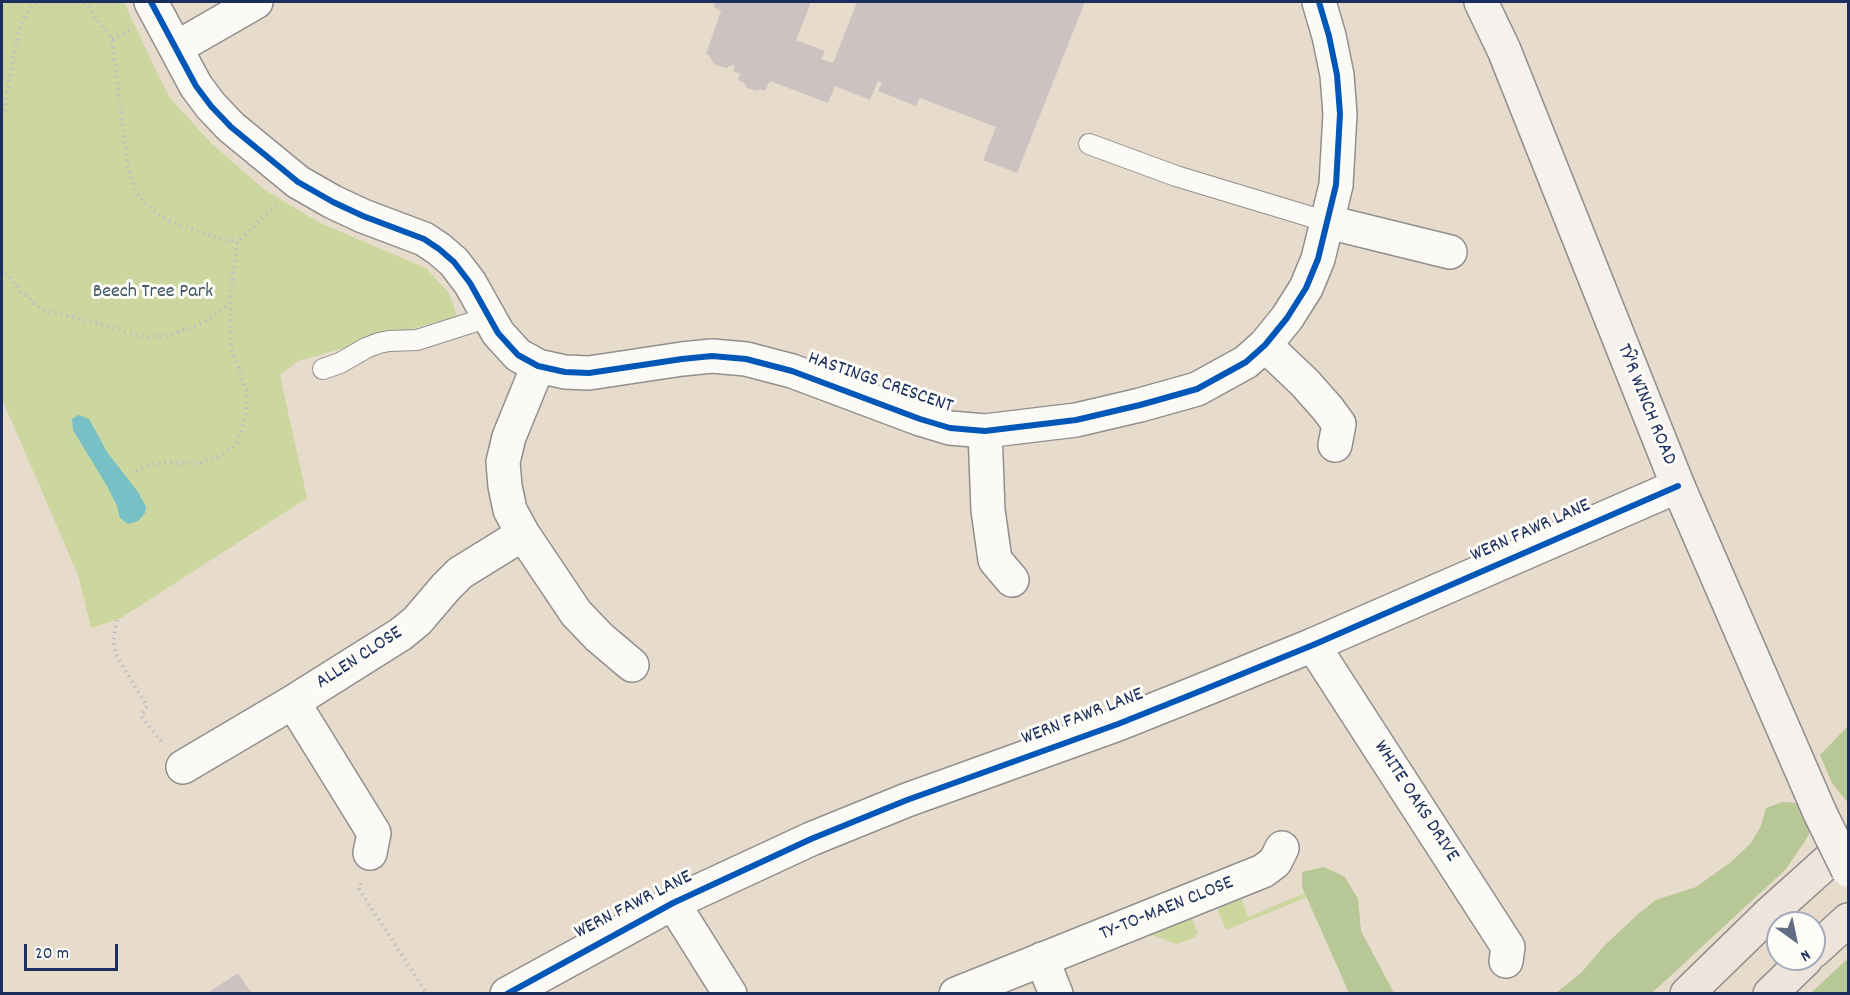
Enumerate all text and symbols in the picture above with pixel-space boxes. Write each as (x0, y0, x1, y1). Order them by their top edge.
park label: Beech Tree Park (93, 281, 213, 305)
street label: TŶ'R WINCH ROAD (1610, 341, 1680, 469)
street label: HASTINGS CRESCENT (804, 348, 956, 420)
street label: WERN FAWR LANE (1467, 495, 1595, 569)
street label: ALLEN CLOSE (312, 622, 408, 696)
street label: WERN FAWR LANE (1019, 684, 1147, 752)
street label: WHITE OAKS DRIVE (1367, 737, 1463, 867)
street label: WERN FAWR LANE (571, 866, 697, 946)
street label: TY-TO-MAEN CLOSE (1097, 872, 1237, 948)
north arrow (1766, 911, 1826, 971)
scale bar (27, 932, 122, 970)
text: 20 m (35, 942, 69, 967)
text: N (1795, 943, 1815, 967)

